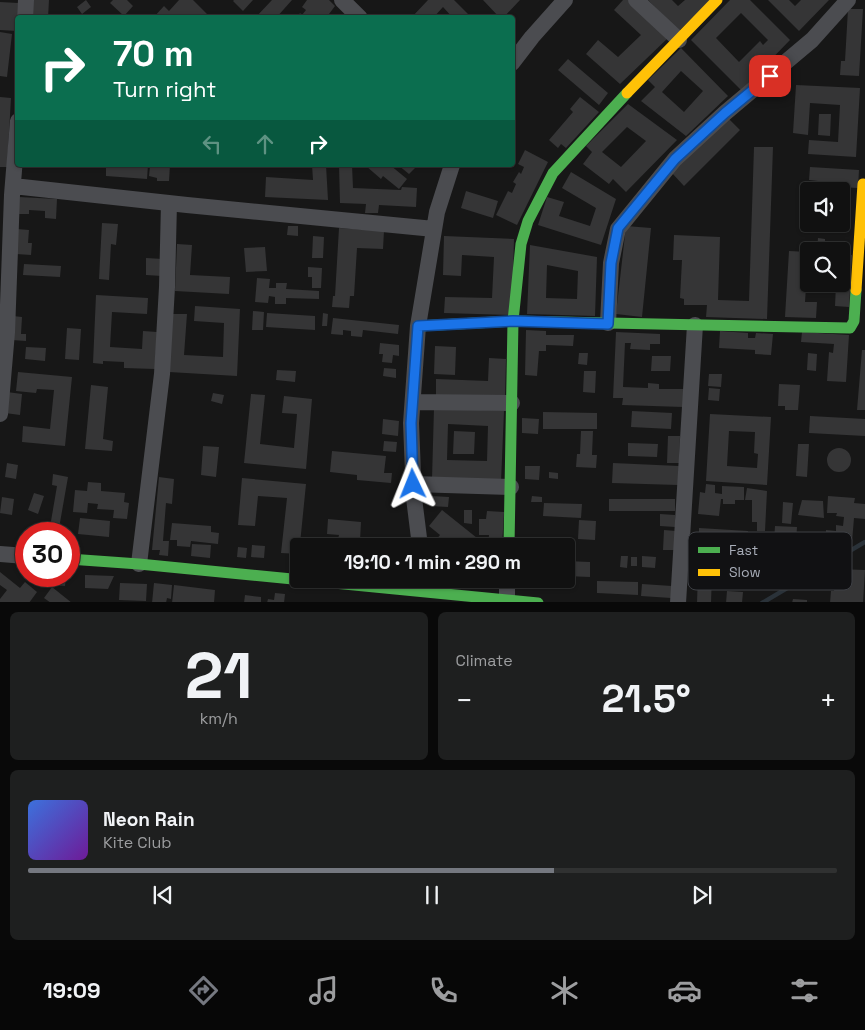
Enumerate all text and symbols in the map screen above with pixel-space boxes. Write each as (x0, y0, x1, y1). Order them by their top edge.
text: 70 m (113, 32, 194, 76)
icon: right (30, 35, 95, 100)
pin (749, 55, 791, 97)
icon: arrive (756, 62, 784, 90)
text: Turn right (113, 75, 216, 103)
icon: left (198, 130, 226, 158)
icon: ahead (251, 130, 279, 158)
icon: right (304, 130, 332, 158)
map controls (800, 182, 850, 292)
button: sound (800, 182, 850, 232)
button: search (800, 242, 850, 292)
position arrow (386, 457, 438, 509)
speed limit sign: 30 (15, 522, 80, 587)
legend (688, 532, 852, 590)
text: Fast (729, 541, 758, 559)
text: 19:10 · 1 min · 290 m (344, 550, 521, 575)
text: Slow (729, 563, 761, 581)
text: 21 (185, 634, 253, 717)
text: Climate (456, 650, 513, 671)
text: 21.5° (602, 675, 691, 723)
text: − (456, 682, 473, 718)
text: + (820, 682, 837, 718)
text: km/h (200, 708, 238, 729)
text: Neon Rain (103, 807, 195, 832)
text: Kite Club (103, 832, 172, 853)
icon: previous (149, 881, 177, 909)
icon: pause (418, 881, 446, 909)
icon: next (688, 881, 716, 909)
icon: directions (186, 973, 221, 1008)
icon: music (306, 973, 341, 1008)
icon: phone (426, 973, 461, 1008)
icon: climate (547, 973, 582, 1008)
icon: car (667, 973, 702, 1008)
icon: filters (787, 973, 822, 1008)
text: 19:09 (43, 976, 101, 1004)

